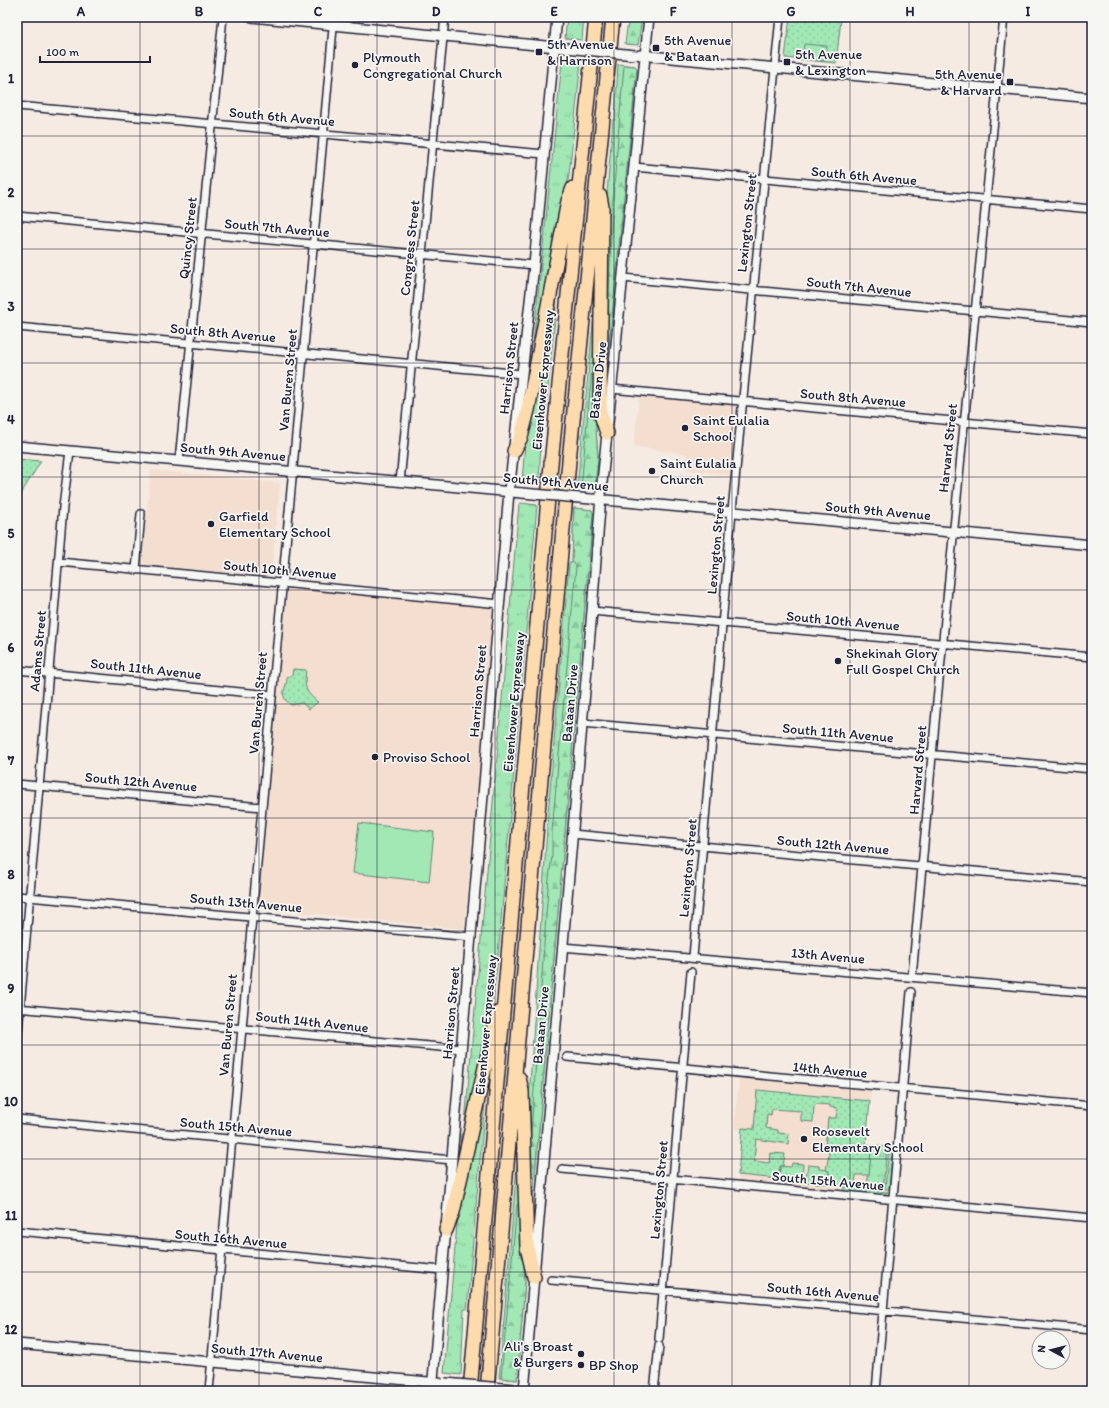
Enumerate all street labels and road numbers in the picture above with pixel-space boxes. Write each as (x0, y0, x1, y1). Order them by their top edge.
street label: South 6th Avenue (228, 104, 336, 130)
street label: South 6th Avenue (810, 163, 918, 189)
street label: Lexington Street (733, 173, 761, 273)
street label: Quincy Street (175, 196, 201, 280)
street label: Congress Street (397, 199, 423, 297)
street label: South 7th Avenue (224, 215, 331, 241)
street label: South 7th Avenue (806, 273, 913, 301)
street label: Eisenhower Expressway (528, 309, 558, 451)
street label: South 8th Avenue (169, 320, 277, 346)
street label: Harrison Street (496, 321, 522, 415)
street label: Van Buren Street (275, 328, 301, 432)
street label: Bataan Drive (585, 340, 611, 420)
street label: South 8th Avenue (799, 385, 907, 411)
street label: Harvard Street (935, 403, 961, 493)
street label: South 9th Avenue (179, 439, 287, 465)
street label: South 9th Avenue (502, 469, 610, 495)
street label: Lexington Street (703, 495, 729, 595)
street label: South 9th Avenue (824, 498, 932, 524)
street label: South 10th Avenue (223, 557, 338, 583)
street label: South 10th Avenue (786, 608, 901, 634)
street label: Adams Street (26, 610, 50, 692)
street label: Eisenhower Expressway (499, 631, 529, 773)
street label: Harrison Street (465, 644, 491, 738)
street label: Van Buren Street (245, 651, 271, 755)
street label: South 11th Avenue (90, 655, 203, 683)
street label: Bataan Drive (558, 663, 582, 743)
street label: South 11th Avenue (782, 720, 895, 746)
street label: Harvard Street (906, 725, 930, 815)
street label: South 12th Avenue (84, 769, 198, 795)
street label: Lexington Street (675, 818, 701, 918)
street label: South 12th Avenue (776, 832, 890, 858)
street label: South 13th Avenue (189, 890, 303, 916)
street label: 13th Avenue (790, 944, 866, 968)
street label: Eisenhower Expressway (471, 954, 501, 1096)
street label: Harrison Street (438, 966, 464, 1060)
street label: Van Buren Street (215, 973, 241, 1077)
street label: Bataan Drive (529, 985, 553, 1065)
street label: South 14th Avenue (255, 1008, 370, 1036)
street label: 14th Avenue (792, 1058, 868, 1082)
street label: South 15th Avenue (179, 1114, 293, 1140)
street label: Lexington Street (646, 1140, 672, 1240)
street label: South 15th Avenue (771, 1168, 885, 1194)
street label: South 16th Avenue (174, 1226, 288, 1252)
street label: South 16th Avenue (766, 1279, 880, 1305)
street label: South 17th Avenue (210, 1340, 324, 1366)

